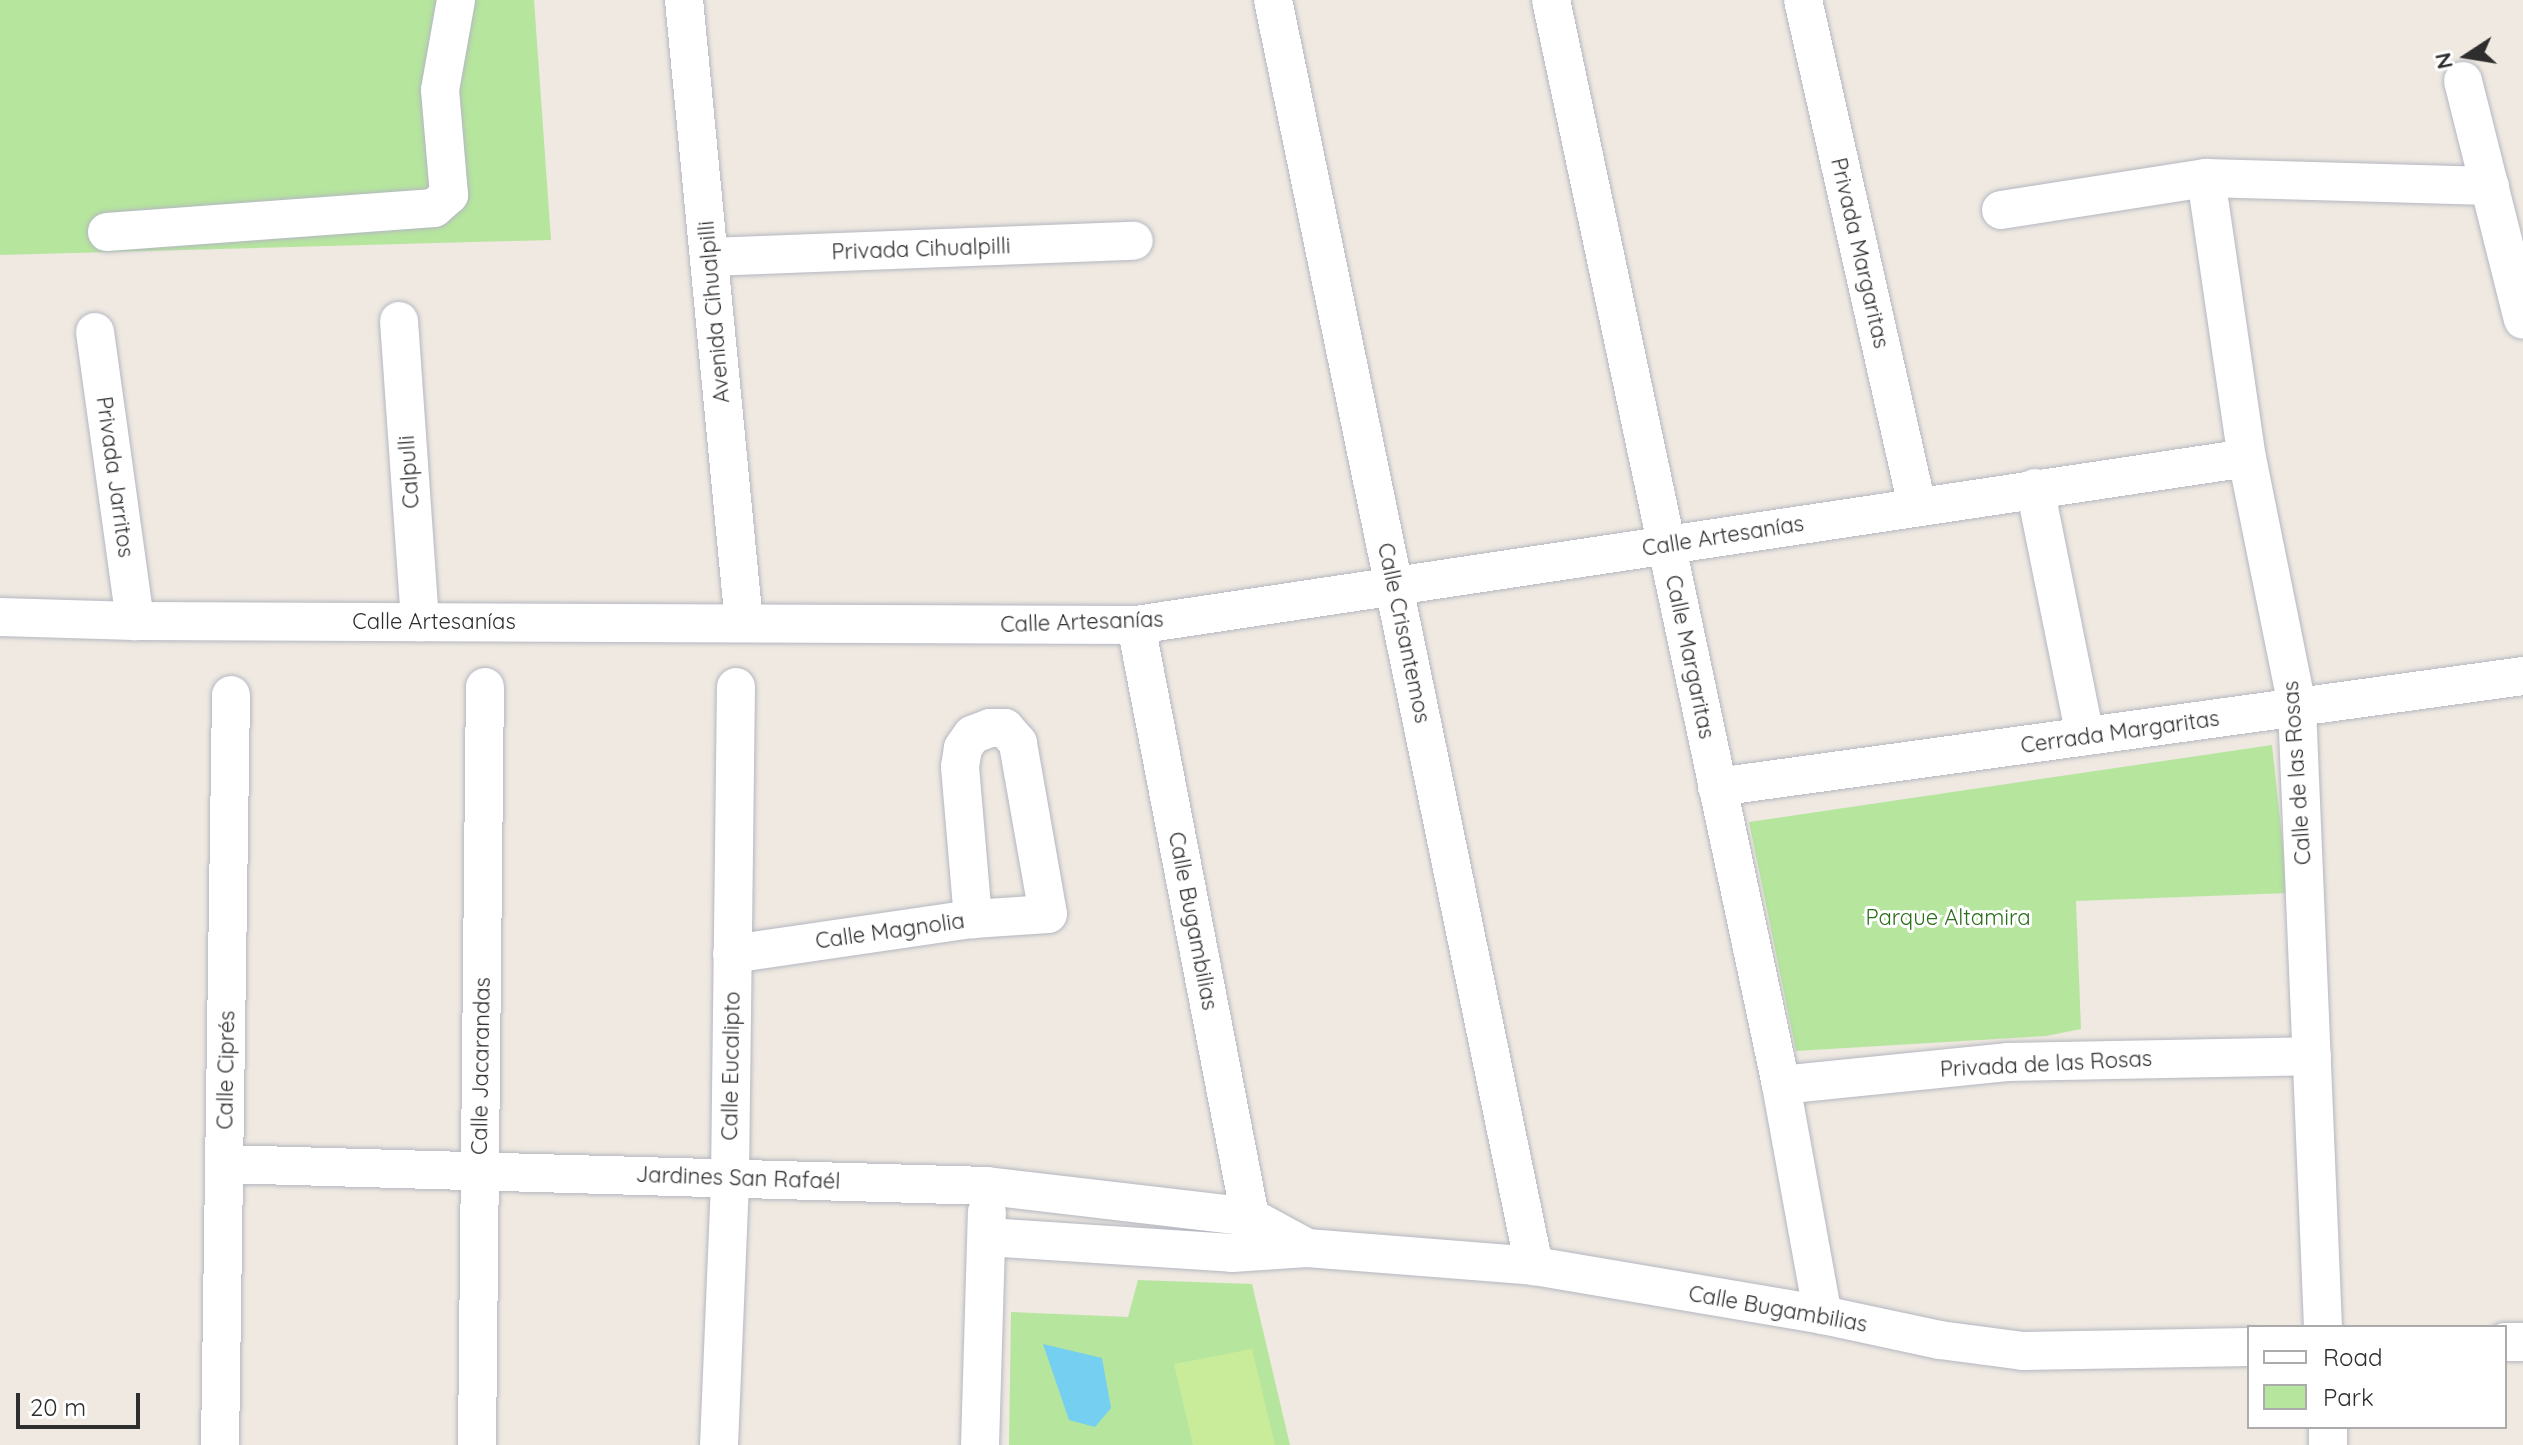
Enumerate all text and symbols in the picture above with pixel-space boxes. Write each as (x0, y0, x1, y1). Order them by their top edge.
north arrow (2427, 16, 2507, 96)
text: N (2428, 50, 2459, 72)
street label: Privada Margaritas (1825, 155, 1895, 351)
street label: Avenida Cihualpilli (693, 220, 735, 404)
street label: Privada Cihualpilli (831, 233, 1011, 265)
street label: Privada Jarritos (91, 395, 139, 559)
street label: Calpulli (393, 434, 425, 510)
street label: Calle Artesanías (1640, 510, 1806, 562)
street label: Calle Crisantemos (1372, 540, 1436, 726)
street label: Calle Margaritas (1660, 573, 1720, 741)
street label: Calle Artesanías (1000, 606, 1164, 638)
street label: Calle Artesanías (352, 609, 516, 635)
street label: Calle de las Rosas (2277, 680, 2317, 866)
street label: Cerrada Margaritas (2019, 705, 2221, 759)
street label: Calle Bugambilias (1163, 830, 1223, 1012)
park label: Parque Altamira (1866, 905, 2030, 931)
street label: Calle Magnolia (814, 907, 966, 955)
street label: Calle Jacarandas (466, 977, 496, 1155)
street label: Calle Eucalipto (716, 991, 746, 1141)
street label: Calle Ciprés (212, 1010, 240, 1130)
street label: Privada de las Rosas (1939, 1045, 2153, 1083)
street label: Jardines San Rafaél (635, 1161, 841, 1195)
street label: Calle Bugambilias (1687, 1280, 1869, 1338)
legend (2247, 1325, 2507, 1429)
text: Road (2323, 1342, 2383, 1372)
scale bar (20, 1377, 144, 1427)
text: Park (2323, 1382, 2374, 1412)
text: 20 m (30, 1392, 86, 1422)

